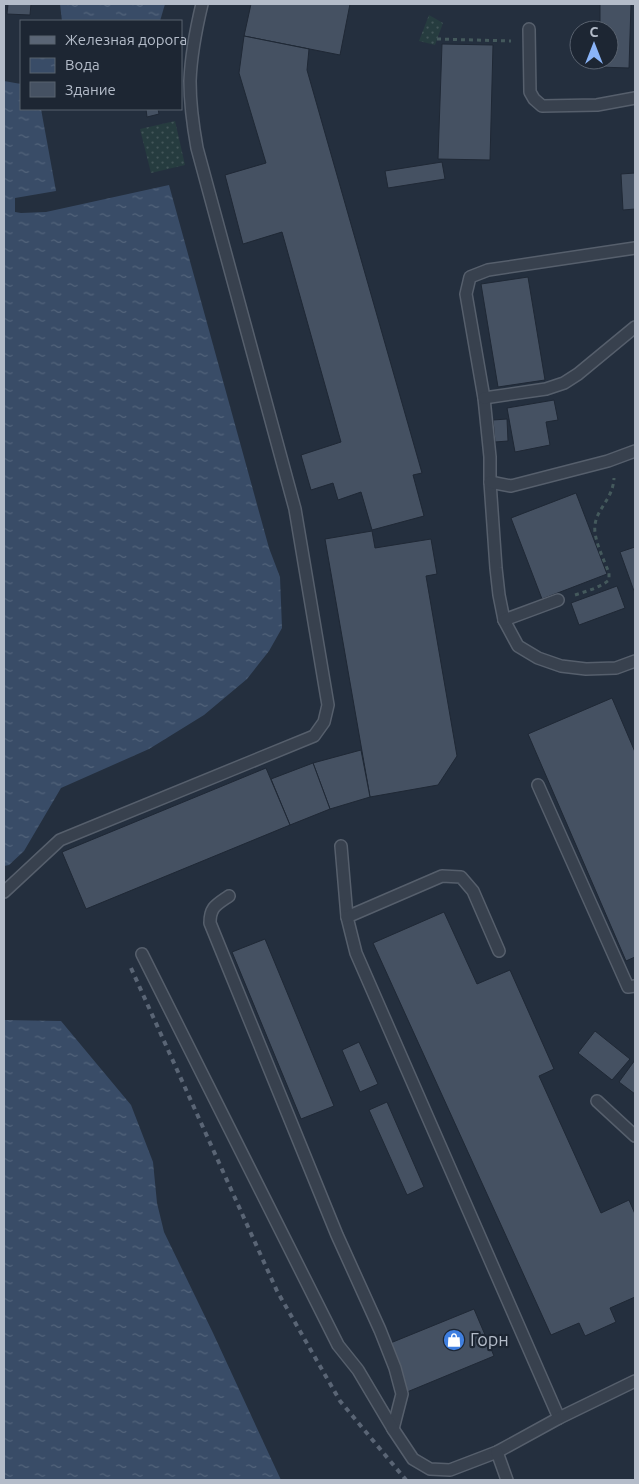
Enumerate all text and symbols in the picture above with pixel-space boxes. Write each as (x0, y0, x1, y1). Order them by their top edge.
legend (20, 20, 182, 110)
north arrow (569, 20, 619, 70)
text: С (590, 24, 599, 40)
text: Железная дорога (65, 31, 187, 48)
text: Вода (65, 56, 100, 73)
text: Здание (65, 81, 116, 98)
shop icon: Горн (442, 1328, 466, 1352)
place label: Горн (470, 1329, 509, 1349)

